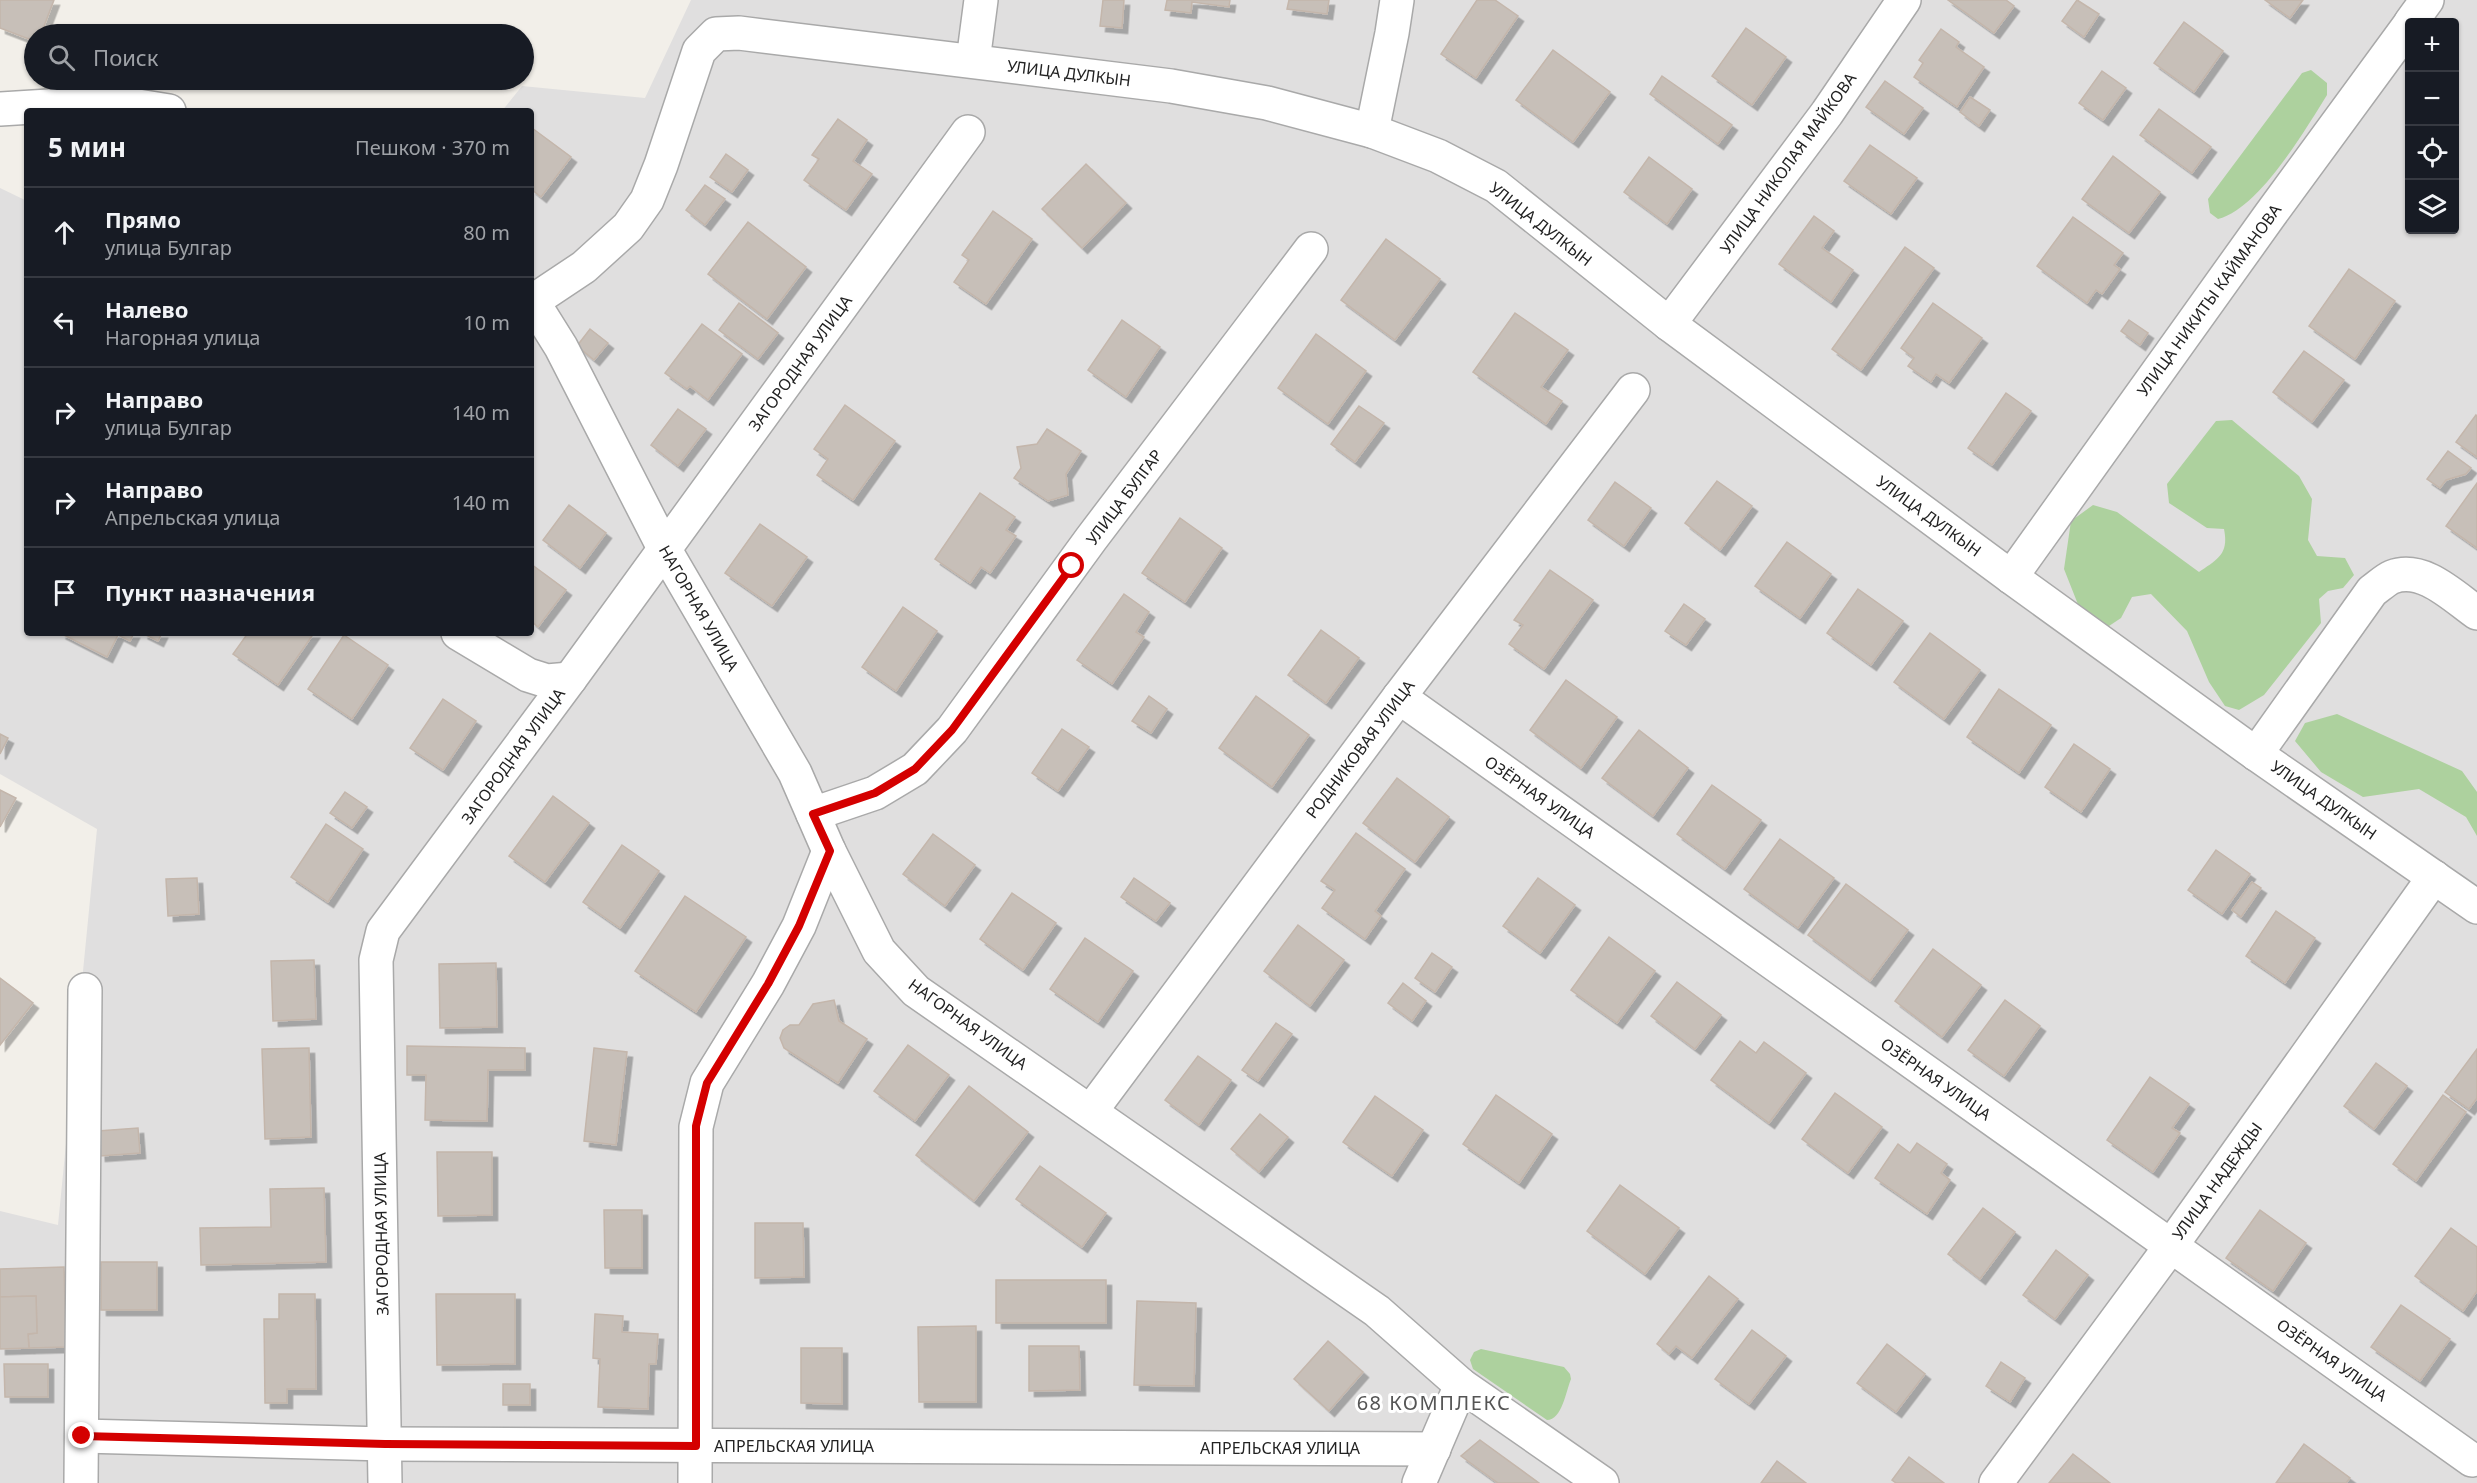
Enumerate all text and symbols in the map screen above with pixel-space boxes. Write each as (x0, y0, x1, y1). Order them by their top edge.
map controls (2405, 18, 2459, 234)
button: + (2405, 18, 2459, 72)
search box (24, 24, 534, 90)
icon: search (45, 41, 78, 74)
text: Поиск (93, 42, 158, 72)
street label: УЛИЦА ДУЛКЫН (1006, 54, 1132, 92)
street label: УЛИЦА НИКОЛАЯ МАЙКОВА (1715, 67, 1862, 258)
button: − (2405, 72, 2459, 126)
button: locate (2405, 126, 2459, 180)
text: 5 мин (48, 129, 126, 165)
text: Пешком · 370 m (355, 134, 510, 161)
street label: УЛИЦА ДУЛКЫН (1485, 177, 1597, 271)
button: layers (2405, 180, 2459, 234)
street label: УЛИЦА НИКИТЫ КАЙМАНОВА (2132, 199, 2287, 400)
text: Прямо (105, 204, 181, 234)
icon: ahead (48, 216, 81, 249)
text: 80 m (463, 219, 510, 246)
text: улица Булгар (105, 234, 232, 261)
street label: ЗАГОРОДНАЯ УЛИЦА (743, 290, 857, 435)
text: Налево (105, 294, 188, 324)
icon: left (48, 306, 81, 339)
text: 10 m (463, 309, 510, 336)
text: Нагорная улица (105, 324, 260, 351)
text: Направо (105, 384, 203, 414)
icon: right (48, 396, 81, 429)
text: 140 m (452, 399, 510, 426)
text: улица Булгар (105, 414, 232, 441)
street label: УЛИЦА БУЛГАР (1081, 445, 1167, 549)
street label: УЛИЦА ДУЛКЫН (1872, 470, 1986, 562)
text: Направо (105, 474, 203, 504)
icon: right (48, 486, 81, 519)
text: 140 m (452, 489, 510, 516)
text: Апрельская улица (105, 504, 280, 531)
street label: НАГОРНАЯ УЛИЦА (654, 541, 744, 676)
route start (1058, 552, 1084, 578)
icon: arrive (48, 576, 81, 609)
text: Пункт назначения (105, 577, 315, 607)
street label: РОДНИКОВАЯ УЛИЦА (1301, 675, 1420, 823)
street label: ЗАГОРОДНАЯ УЛИЦА (456, 683, 570, 828)
street label: ОЗЁРНАЯ УЛИЦА (1480, 751, 1600, 844)
street label: УЛИЦА ДУЛКЫН (2267, 755, 2381, 845)
street label: НАГОРНАЯ УЛИЦА (904, 973, 1033, 1075)
street label: ОЗЁРНАЯ УЛИЦА (1876, 1033, 1996, 1126)
street label: УЛИЦА НАДЕЖДЫ (2167, 1118, 2267, 1244)
street label: ЗАГОРОДНАЯ УЛИЦА (369, 1152, 393, 1316)
street label: ОЗЁРНАЯ УЛИЦА (2272, 1314, 2392, 1407)
district label: 68 КОМПЛЕКС (1357, 1389, 1511, 1416)
route end (68, 1422, 94, 1448)
street label: АПРЕЛЬСКАЯ УЛИЦА (714, 1435, 875, 1457)
street label: АПРЕЛЬСКАЯ УЛИЦА (1200, 1437, 1361, 1459)

